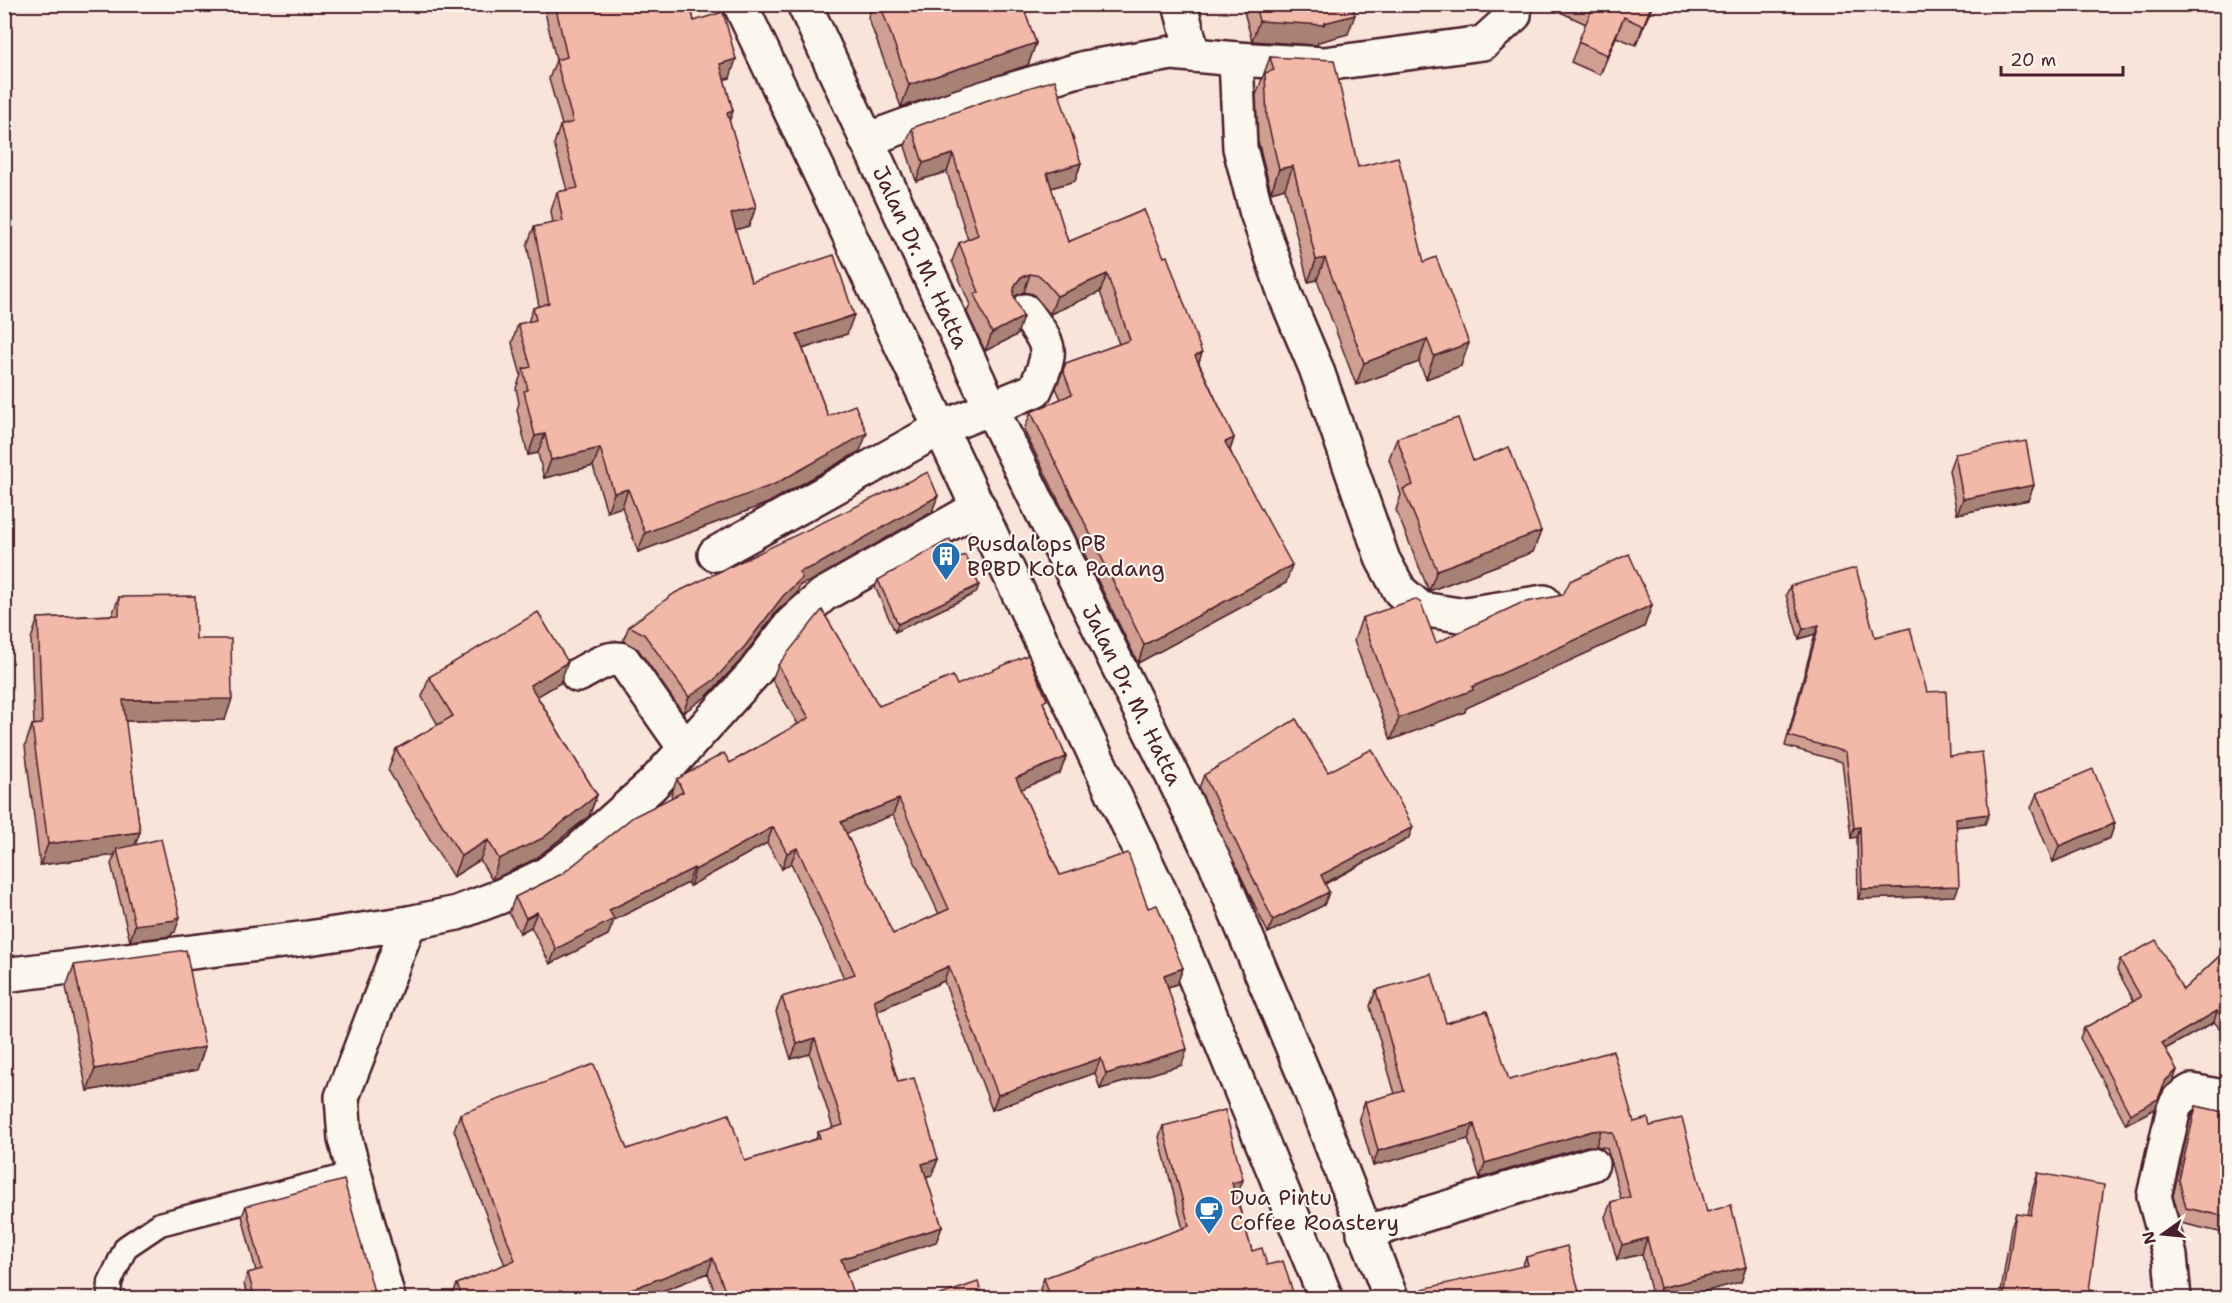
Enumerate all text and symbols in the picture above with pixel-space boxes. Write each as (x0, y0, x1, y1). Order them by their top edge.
scale bar (2001, 39, 2122, 77)
text: 20 m (2010, 48, 2056, 72)
street label: Jalan Dr. M. Hatta (866, 161, 976, 354)
place label: Pusdalops PB BPBD Kota Padang (967, 529, 1165, 583)
building icon: Pusdalops PB BPBD Kota Padang (930, 540, 962, 582)
street label: Jalan Dr. M. Hatta (1076, 600, 1190, 790)
place label: Dua Pintu Coffee Roastery (1230, 1183, 1399, 1237)
cafe icon: Dua Pintu Coffee Roastery (1193, 1194, 1225, 1236)
north arrow (2133, 1204, 2193, 1264)
text: N (2137, 1229, 2161, 1247)

